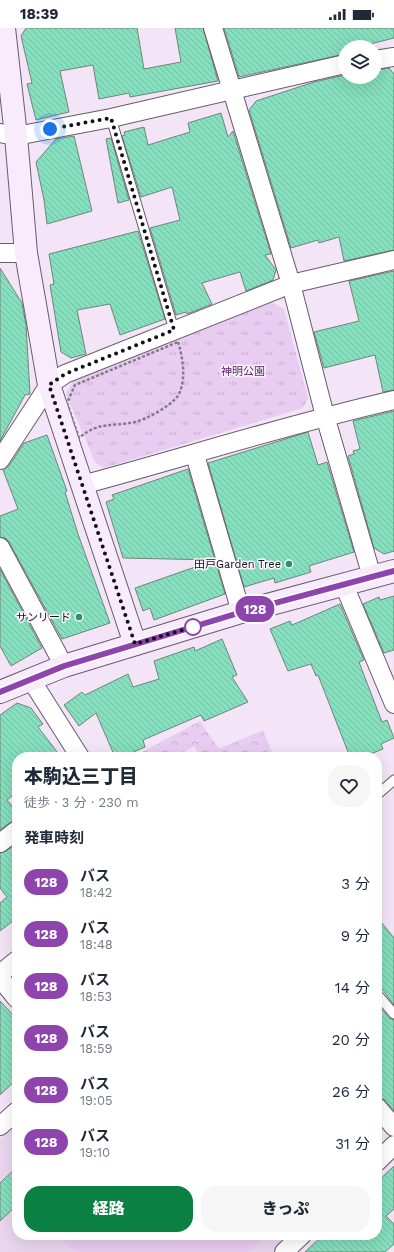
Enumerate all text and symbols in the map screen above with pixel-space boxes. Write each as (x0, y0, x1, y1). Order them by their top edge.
text: 18:39 (20, 5, 59, 23)
map controls (338, 40, 382, 84)
button: layers (338, 40, 382, 84)
your location (40, 119, 60, 139)
park label: 神明公園 (221, 365, 265, 378)
place label: 田戸Garden Tree (194, 558, 281, 571)
marker: 田戸Garden Tree (284, 559, 294, 569)
line badge: 128 (232, 596, 278, 622)
text: 128 (243, 601, 267, 617)
place label: サンリード (16, 611, 71, 624)
marker: サンリード (74, 612, 84, 622)
unlabelled marker (184, 618, 202, 636)
text: 本駒込三丁目 (24, 765, 138, 788)
button: heart (328, 765, 370, 807)
text: 徒歩 · 3 分 · 230 m (24, 795, 139, 810)
text: 発車時刻 (24, 829, 84, 847)
text: バス (80, 867, 110, 885)
text: 128 (34, 874, 58, 890)
text: 3 分 (341, 875, 370, 893)
text: 18:42 (80, 885, 112, 900)
text: バス (80, 919, 110, 937)
text: 128 (34, 926, 58, 942)
text: 9 分 (341, 927, 370, 945)
text: 18:48 (80, 937, 113, 952)
text: バス (80, 971, 110, 989)
text: 128 (34, 978, 58, 994)
text: 14 分 (335, 979, 370, 997)
text: 18:53 (80, 989, 112, 1004)
text: バス (80, 1023, 110, 1041)
text: 128 (34, 1030, 58, 1046)
text: 20 分 (332, 1031, 370, 1049)
text: 18:59 (80, 1041, 113, 1056)
text: バス (80, 1075, 110, 1093)
text: 128 (34, 1082, 58, 1098)
text: 26 分 (332, 1083, 370, 1101)
text: 19:05 (80, 1093, 113, 1108)
text: バス (80, 1127, 110, 1145)
text: 128 (34, 1134, 58, 1150)
text: 31 分 (335, 1135, 370, 1153)
text: 19:10 (80, 1145, 110, 1160)
button: 経路 (24, 1186, 193, 1232)
button: きっぷ (201, 1186, 370, 1232)

